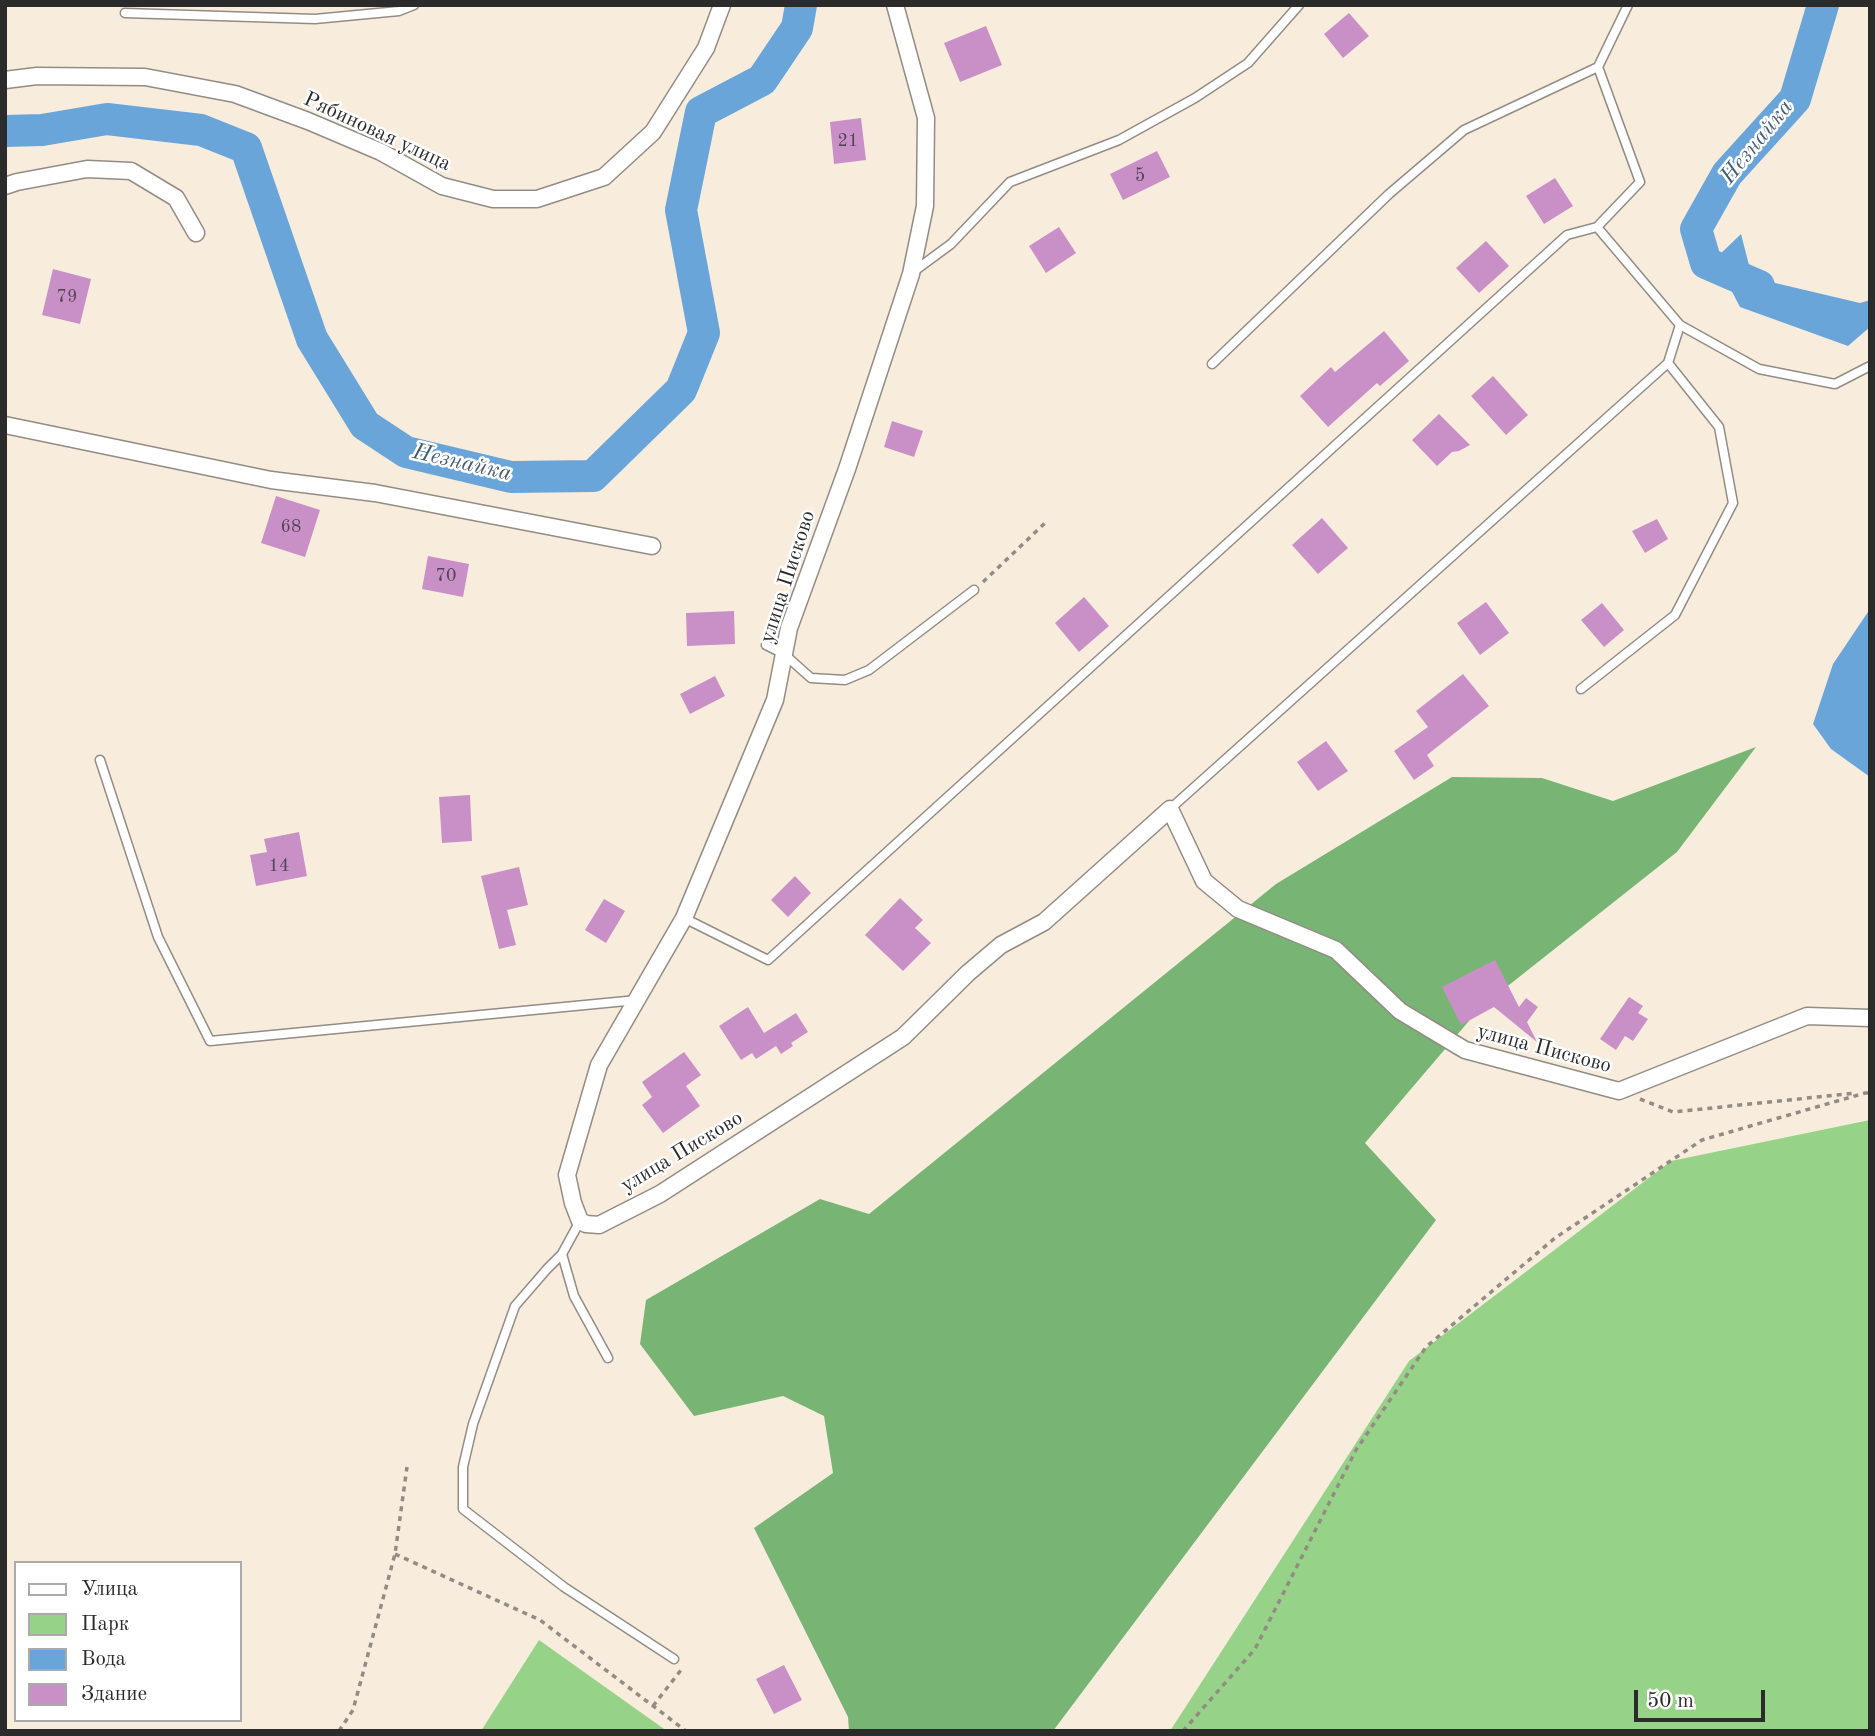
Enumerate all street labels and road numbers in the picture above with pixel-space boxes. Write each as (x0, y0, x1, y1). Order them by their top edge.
street label: Рябиновая улица (299, 87, 455, 177)
street label: улица Писково (755, 507, 821, 647)
street label: улица Писково (1474, 1019, 1614, 1079)
street label: улица Писково (616, 1106, 748, 1198)

